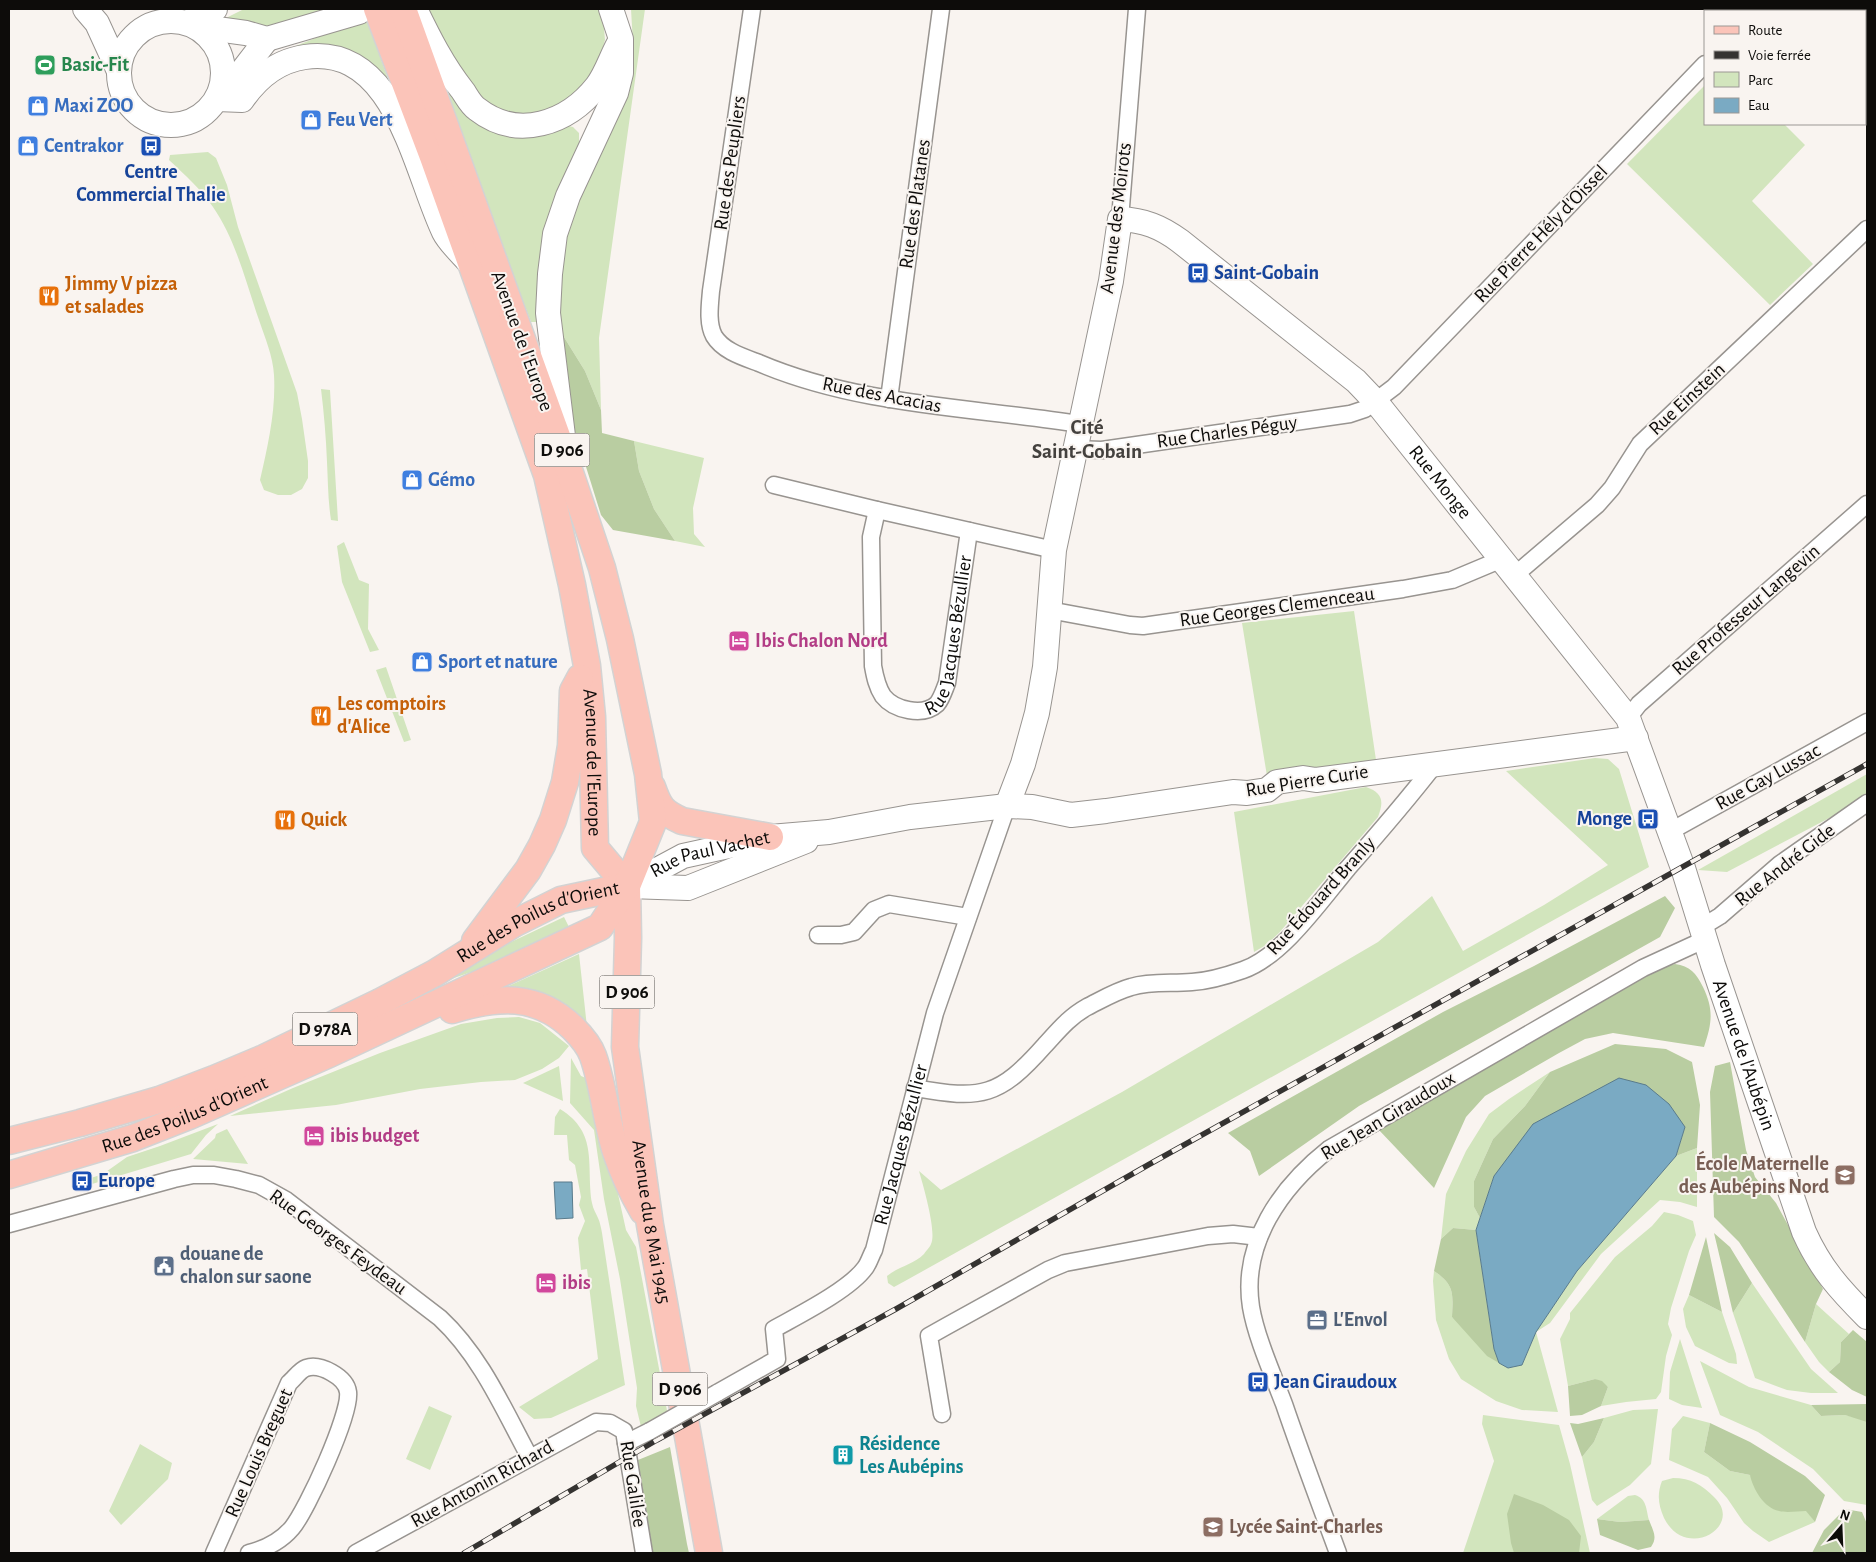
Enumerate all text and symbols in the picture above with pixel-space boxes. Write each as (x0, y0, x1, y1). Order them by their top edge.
legend (1704, 10, 1866, 125)
text: Route (1748, 23, 1782, 38)
text: Voie ferrée (1748, 48, 1811, 63)
sports icon: Basic-Fit (33, 53, 57, 77)
place label: Basic-Fit (61, 55, 129, 75)
text: Parc (1748, 73, 1773, 88)
shop icon: Maxi ZOO (26, 94, 50, 118)
street label: Rue des Peupliers (711, 94, 749, 232)
place label: Maxi ZOO (54, 96, 134, 116)
text: Eau (1748, 98, 1770, 113)
shop icon: Feu Vert (299, 108, 323, 132)
place label: Feu Vert (327, 110, 393, 130)
shop icon: Centrakor (16, 134, 40, 158)
bus stop icon: Centre Commercial Thalie (139, 134, 163, 158)
place label: Centrakor (44, 136, 124, 156)
street label: Rue des Platanes (896, 138, 934, 270)
street label: Avenue des Moirots (1097, 141, 1135, 295)
street label: Rue Pierre Hély d'Oissel (1470, 161, 1612, 307)
place label: Centre Commercial Thalie (76, 162, 226, 205)
bus stop icon: Saint-Gobain (1186, 261, 1210, 285)
place label: Saint-Gobain (1214, 263, 1319, 283)
street label: Avenue de l'Europe (487, 268, 557, 414)
place label: Jimmy V pizza et salades (65, 274, 178, 317)
restaurant icon: Jimmy V pizza et salades (37, 284, 61, 308)
street label: Rue Einstein (1645, 359, 1729, 439)
street label: Rue des Acacias (821, 374, 943, 416)
street label: Rue Charles Péguy (1156, 412, 1299, 452)
district label: Cité Saint-Gobain (1032, 417, 1142, 462)
road number: D 906 (534, 434, 590, 466)
street label: Rue Monge (1405, 442, 1475, 523)
shop icon: Gémo (400, 468, 424, 492)
place label: Gémo (428, 470, 475, 490)
street label: Rue Professeur Langevin (1668, 541, 1824, 679)
street label: Rue Jacques Bézullier (922, 553, 975, 719)
street label: Rue Georges Clemenceau (1178, 583, 1376, 631)
hotel icon: Ibis Chalon Nord (727, 629, 751, 653)
place label: Ibis Chalon Nord (755, 631, 888, 651)
shop icon: Sport et nature (410, 650, 434, 674)
place label: Sport et nature (438, 652, 558, 672)
street label: Avenue de l'Europe (579, 688, 605, 837)
place label: Les comptoirs d'Alice (337, 694, 446, 737)
restaurant icon: Les comptoirs d'Alice (309, 704, 333, 728)
street label: Rue Gay Lussac (1712, 740, 1824, 814)
street label: Rue Pierre Curie (1244, 761, 1370, 801)
bus stop icon: Monge (1636, 807, 1660, 831)
restaurant icon: Quick (273, 808, 297, 832)
place label: Monge (1577, 809, 1632, 829)
place label: Quick (301, 810, 347, 831)
street label: Rue André Gide (1731, 820, 1839, 910)
street label: Rue Paul Vachet (647, 827, 772, 882)
street label: Rue Édouard Branly (1262, 832, 1379, 959)
street label: Rue des Poilus d'Orient (453, 878, 622, 967)
road number: D 906 (600, 976, 654, 1009)
street label: Avenue de l'Aubépin (1709, 977, 1779, 1133)
road number: D 978A (292, 1012, 358, 1046)
street label: Rue Jacques Bézullier (871, 1062, 931, 1227)
street label: Rue Jean Giraudoux (1317, 1068, 1459, 1164)
street label: Rue des Poilus d'Orient (99, 1072, 271, 1157)
hotel icon: ibis budget (302, 1124, 326, 1148)
place label: ibis budget (330, 1126, 419, 1146)
street label: Avenue du 8 Mai 1945 (628, 1139, 674, 1306)
place label: École Maternelle des Aubépins Nord (1679, 1150, 1829, 1197)
school or university icon: École Maternelle des Aubépins Nord (1833, 1163, 1857, 1187)
bus stop icon: Europe (70, 1169, 94, 1193)
place label: Europe (98, 1171, 155, 1191)
street label: Rue Georges Feydeau (266, 1186, 410, 1298)
place label: douane de chalon sur saone (180, 1244, 312, 1287)
public building icon: douane de chalon sur saone (152, 1254, 176, 1278)
hotel icon: ibis (534, 1271, 558, 1295)
place label: ibis (562, 1273, 591, 1293)
office icon: L'Envol (1305, 1308, 1329, 1332)
place label: L'Envol (1333, 1310, 1388, 1330)
bus stop icon: Jean Giraudoux (1246, 1370, 1270, 1394)
road number: D 906 (652, 1372, 708, 1406)
place label: Jean Giraudoux (1274, 1372, 1398, 1392)
street label: Rue Louis Breguet (222, 1385, 297, 1520)
place label: Résidence Les Aubépins (859, 1434, 964, 1477)
street label: Rue Antonin Richard (407, 1437, 557, 1531)
street label: Rue Galilée (616, 1439, 650, 1529)
building icon: Résidence Les Aubépins (831, 1443, 855, 1467)
north arrow (1816, 1502, 1866, 1552)
text: N (1838, 1507, 1852, 1524)
school or university icon: Lycée Saint-Charles (1201, 1515, 1225, 1539)
place label: Lycée Saint-Charles (1229, 1517, 1383, 1537)

